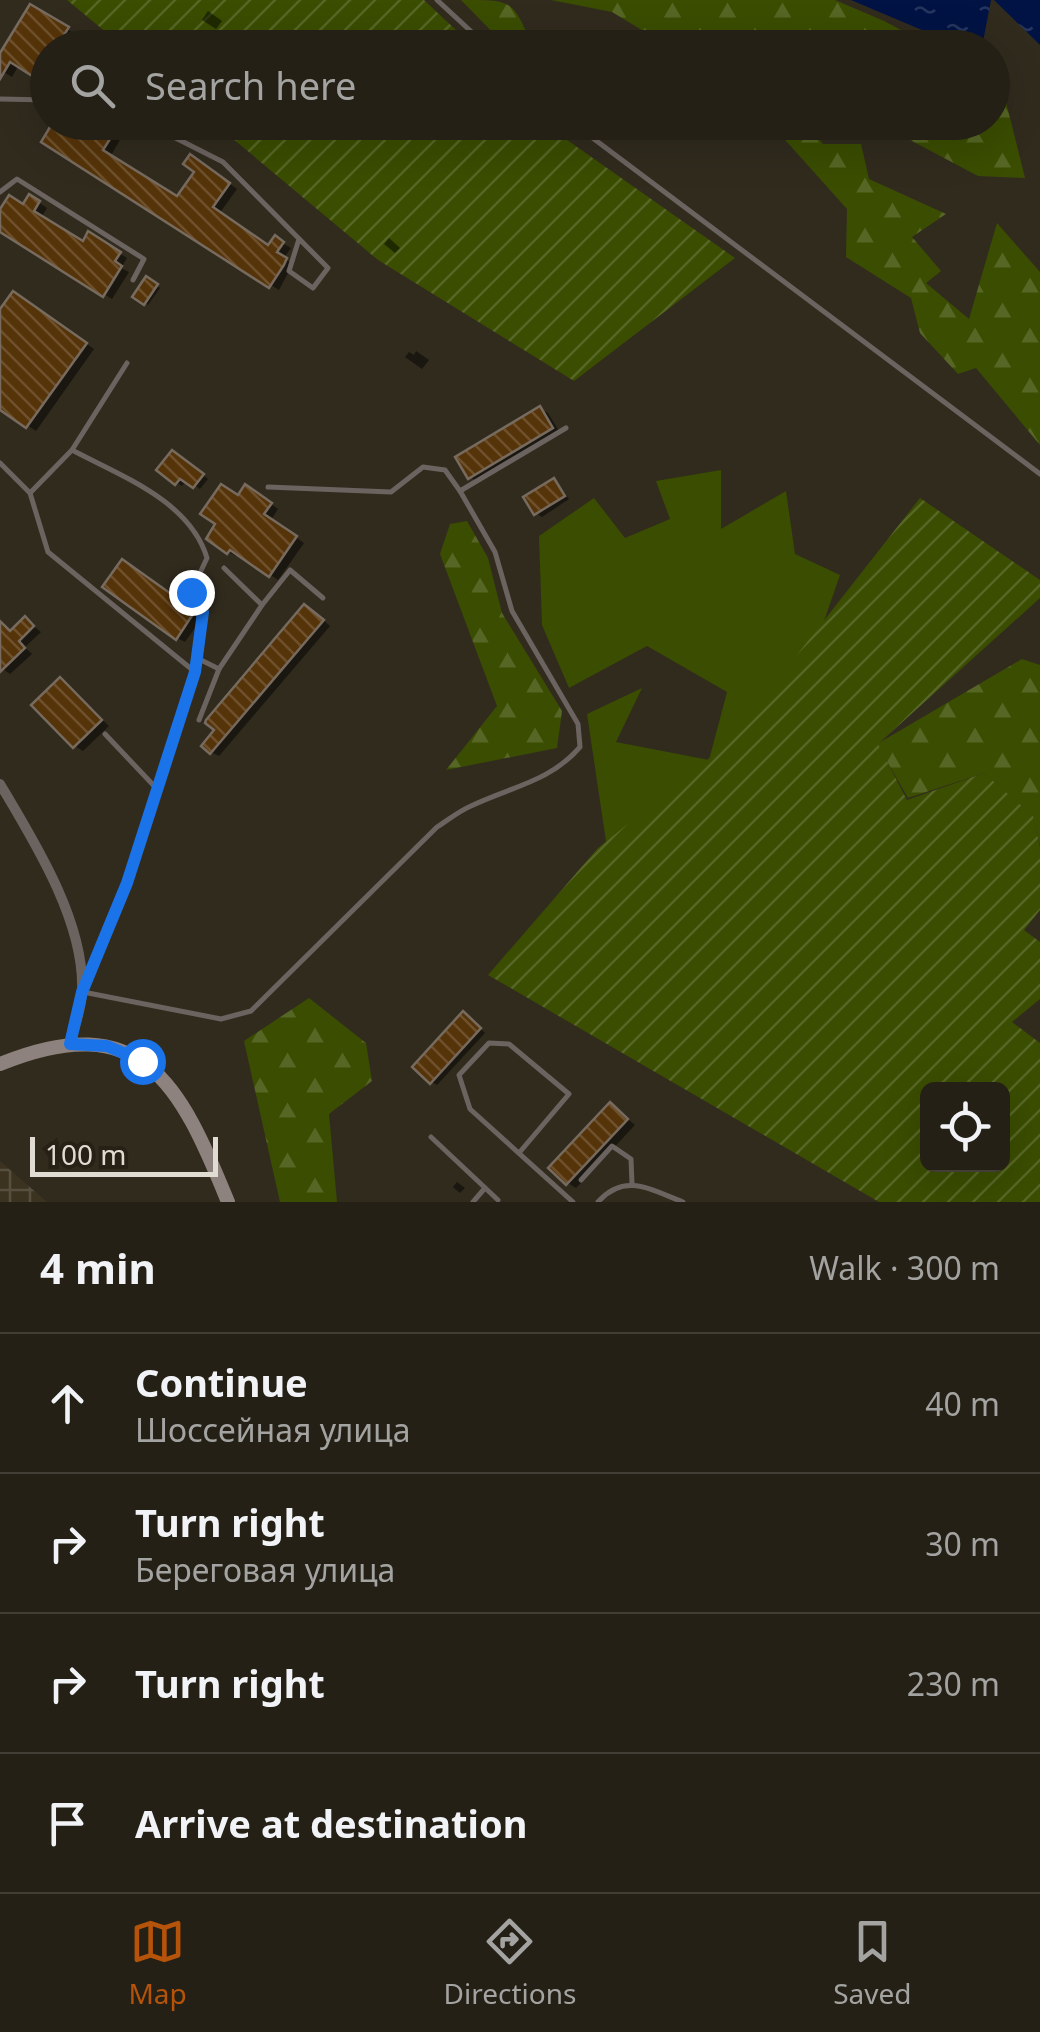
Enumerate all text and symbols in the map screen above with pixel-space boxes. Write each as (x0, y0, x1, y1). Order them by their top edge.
search box (30, 30, 1010, 140)
icon: search (65, 58, 120, 113)
text: Search here (145, 59, 356, 111)
route end (169, 570, 215, 616)
route start (120, 1039, 166, 1085)
map controls (920, 1082, 1010, 1172)
button: locate (920, 1082, 1010, 1172)
scale bar (30, 1132, 218, 1176)
text: 100 m (45, 1135, 127, 1173)
text: 4 min (40, 1239, 156, 1296)
text: Walk · 300 m (809, 1246, 1000, 1289)
text: Continue (135, 1356, 308, 1408)
icon: ahead (40, 1376, 95, 1431)
text: 40 m (925, 1382, 1000, 1425)
text: Шоссейная улица (135, 1408, 411, 1451)
text: Turn right (135, 1496, 325, 1548)
icon: right (40, 1516, 95, 1571)
text: 30 m (925, 1522, 1000, 1565)
text: Береговая улица (135, 1548, 395, 1591)
icon: right (40, 1656, 95, 1711)
text: Turn right (135, 1657, 325, 1709)
text: 230 m (907, 1662, 1000, 1705)
icon: arrive (40, 1796, 95, 1851)
text: Arrive at destination (135, 1797, 527, 1849)
tab: Map (128, 1914, 187, 2012)
tab: Directions (444, 1914, 576, 2012)
tab: Saved (833, 1914, 912, 2012)

